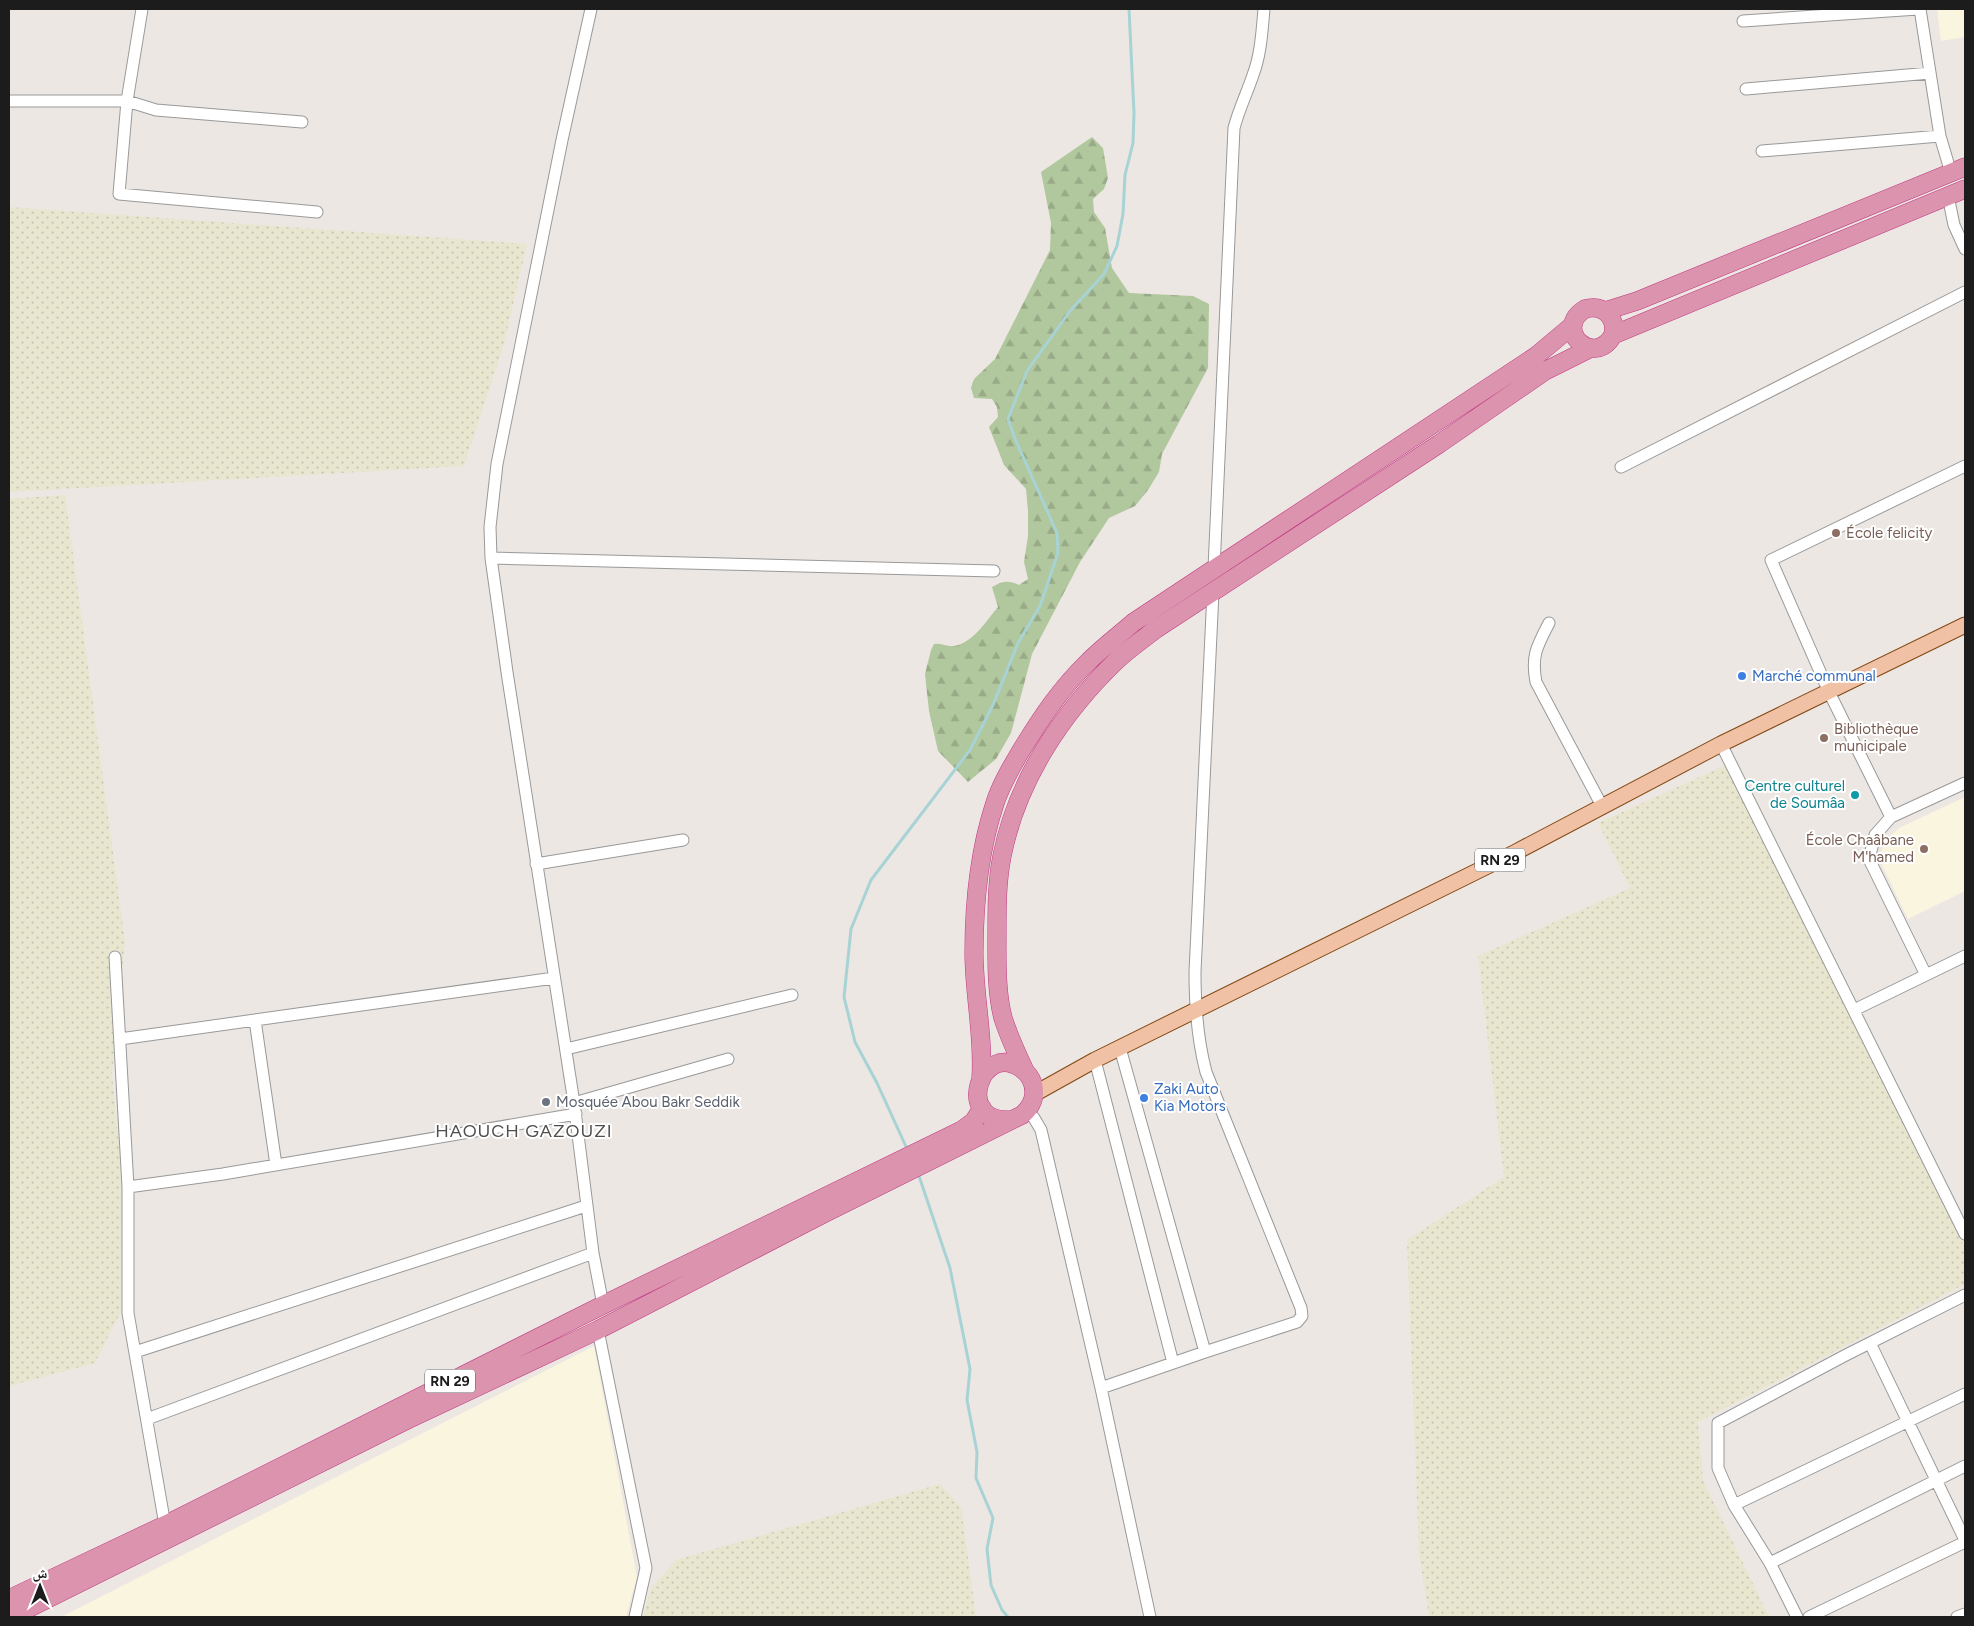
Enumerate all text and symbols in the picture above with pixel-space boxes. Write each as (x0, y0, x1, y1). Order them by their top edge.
place label: École felicity (1846, 524, 1933, 542)
marker: École felicity (1830, 527, 1842, 539)
place label: Marché communal (1752, 667, 1876, 685)
marker: Marché communal (1736, 670, 1748, 682)
place label: Bibliothèque municipale (1834, 720, 1918, 755)
marker: Bibliothèque municipale (1818, 732, 1830, 744)
place label: Centre culturel de Soumâa (1745, 777, 1845, 812)
marker: Centre culturel de Soumâa (1849, 789, 1861, 801)
place label: École Chaâbane M'hamed (1806, 831, 1914, 866)
marker: École Chaâbane M'hamed (1918, 843, 1930, 855)
road number: RN 29 (1475, 848, 1525, 872)
place label: Zaki Auto Kia Motors (1154, 1080, 1226, 1115)
marker: Zaki Auto Kia Motors (1138, 1092, 1150, 1104)
place label: Mosquée Abou Bakr Seddik (556, 1093, 741, 1111)
marker: Mosquée Abou Bakr Seddik (540, 1096, 552, 1108)
district label: HAOUCH GAZOUZI (435, 1120, 613, 1142)
road number: RN 29 (425, 1370, 475, 1392)
north arrow (15, 1561, 65, 1611)
text: ش (33, 1565, 48, 1582)

